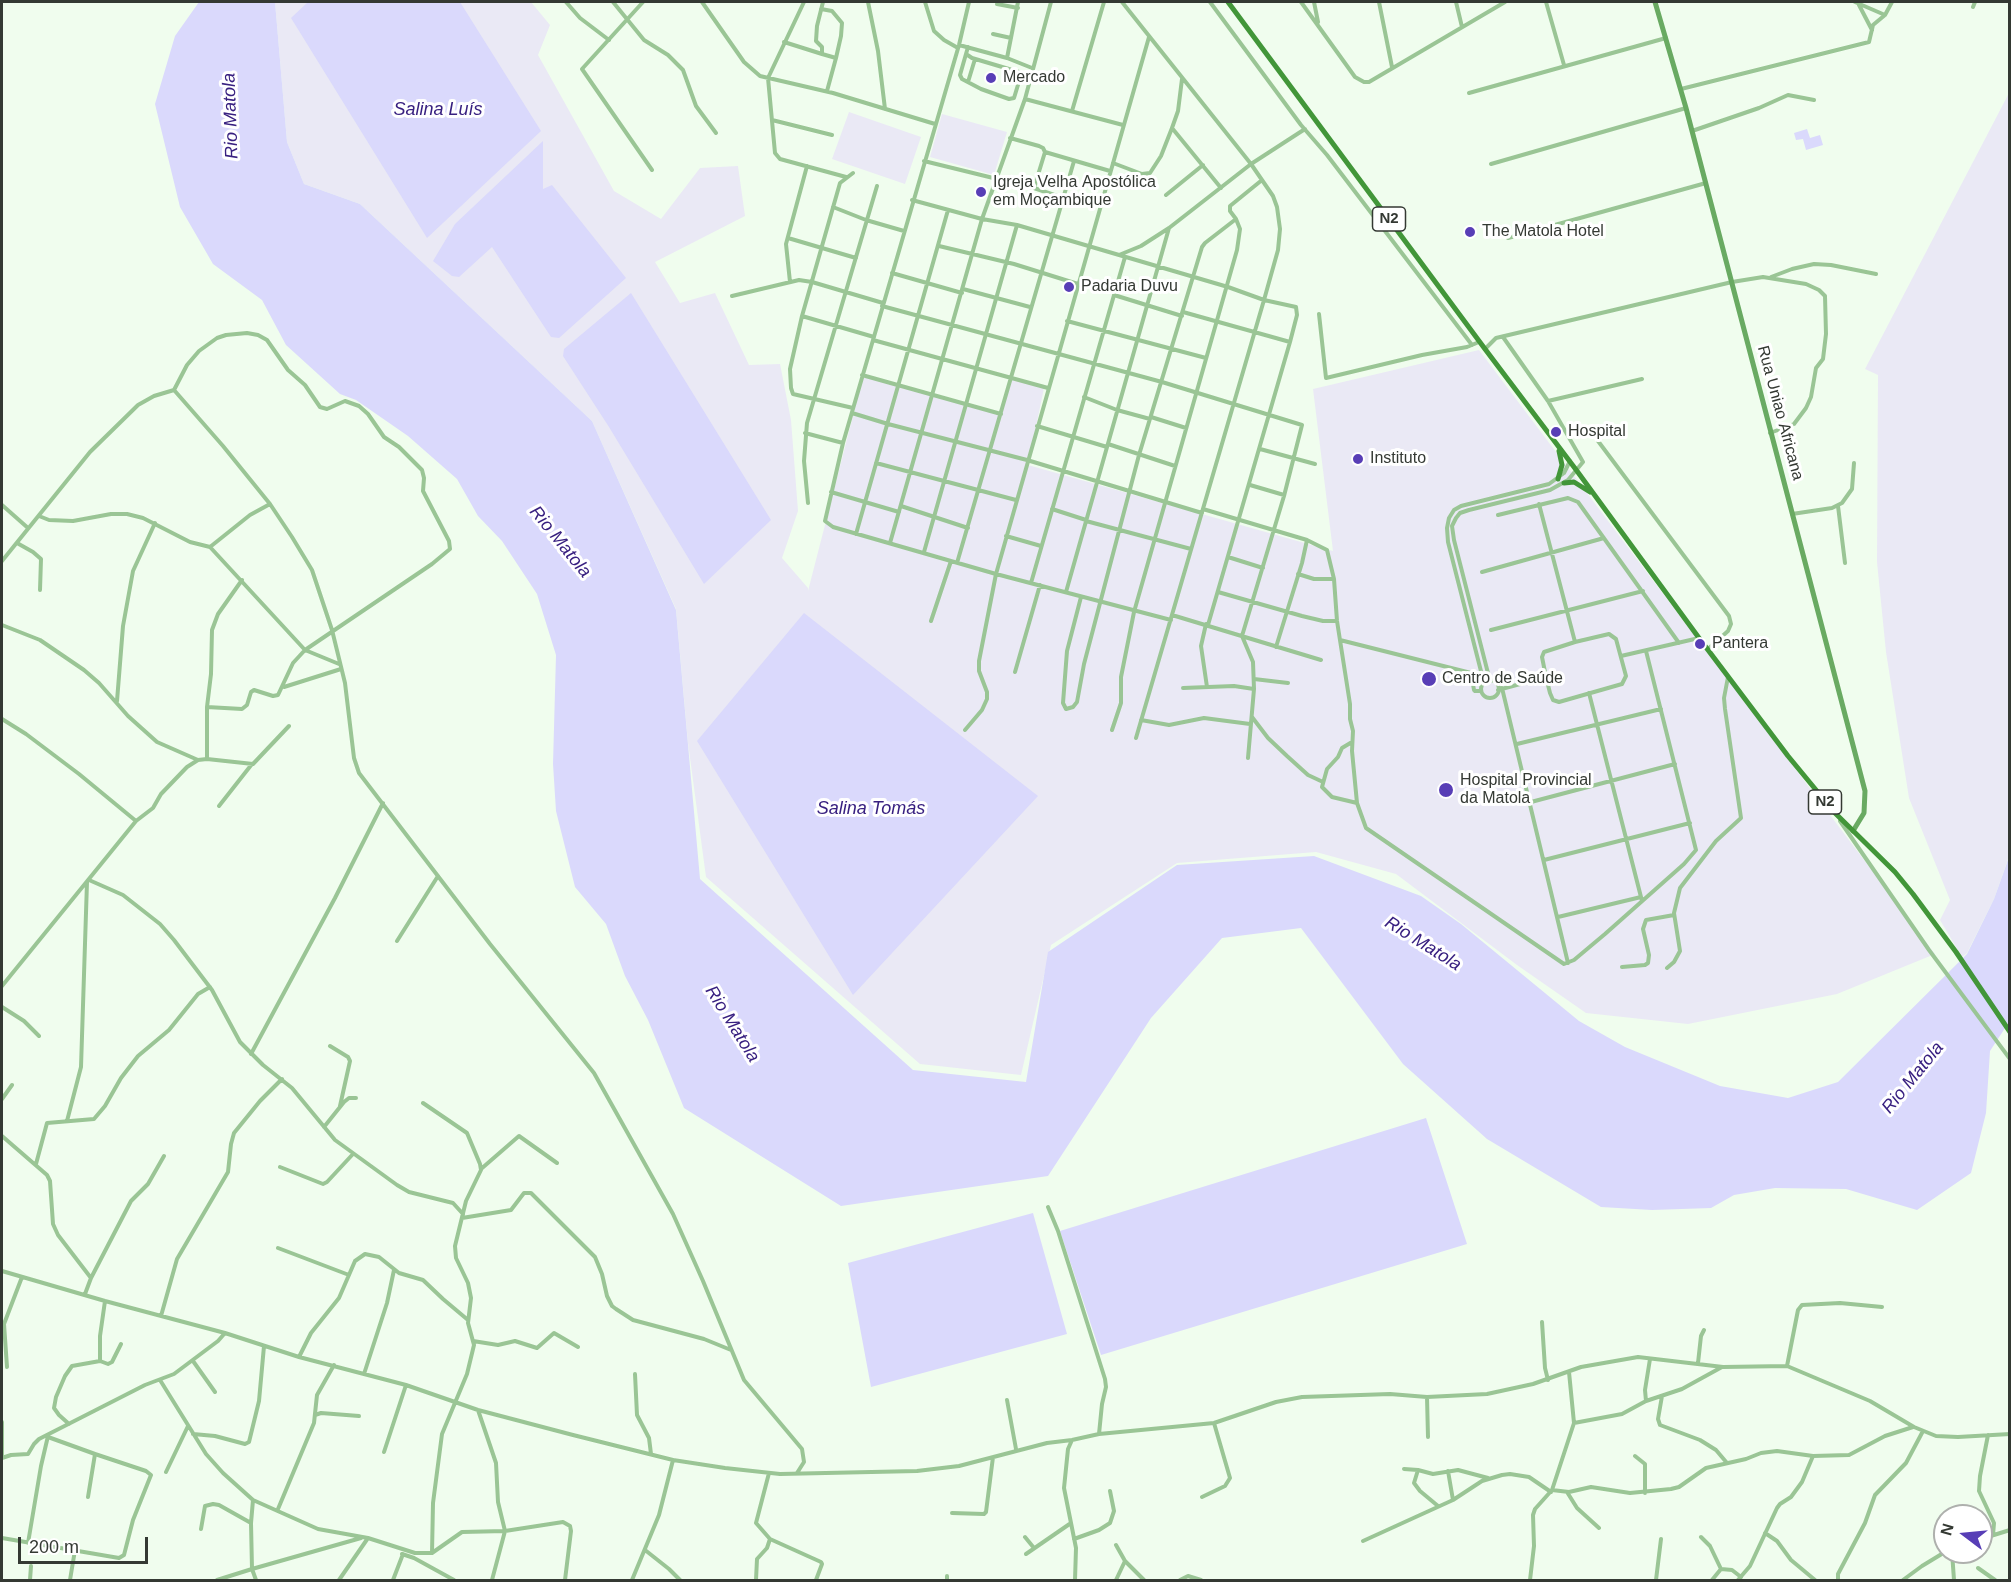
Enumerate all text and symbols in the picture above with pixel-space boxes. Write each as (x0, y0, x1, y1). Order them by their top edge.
place label: Mercado (1003, 68, 1065, 88)
marker: Mercado (984, 71, 998, 85)
water label: Rio Matola (219, 73, 243, 159)
water label: Salina Luís (393, 99, 483, 121)
place label: Igreja Velha Apostólica em Moçambique (993, 173, 1156, 211)
marker: Igreja Velha Apostólica em Moçambique (974, 185, 988, 199)
road number: N2 (1372, 207, 1406, 231)
place label: The Matola Hotel (1482, 222, 1604, 242)
marker: The Matola Hotel (1463, 225, 1477, 239)
place label: Padaria Duvu (1081, 277, 1178, 297)
marker: Padaria Duvu (1062, 280, 1076, 294)
street label: Rua Uniao Africana (1753, 344, 1807, 482)
place label: Hospital (1568, 422, 1626, 442)
marker: Hospital (1549, 425, 1563, 439)
place label: Instituto (1370, 449, 1426, 469)
marker: Instituto (1351, 452, 1365, 466)
water label: Rio Matola (525, 502, 595, 582)
place label: Pantera (1712, 634, 1768, 654)
marker: Pantera (1693, 637, 1707, 651)
place label: Centro de Saúde (1442, 669, 1563, 689)
marker: Centro de Saúde (1420, 670, 1438, 688)
place label: Hospital Provincial da Matola (1460, 771, 1592, 809)
marker: Hospital Provincial da Matola (1437, 781, 1455, 799)
road number: N2 (1808, 790, 1842, 814)
water label: Salina Tomás (817, 798, 925, 820)
water label: Rio Matola (1381, 912, 1465, 976)
water label: Rio Matola (700, 982, 764, 1066)
water label: Rio Matola (1878, 1038, 1948, 1118)
north arrow (1933, 1504, 1993, 1564)
text: N (1937, 1522, 1957, 1537)
scale bar (21, 1525, 152, 1563)
text: 200 m (29, 1537, 79, 1557)

